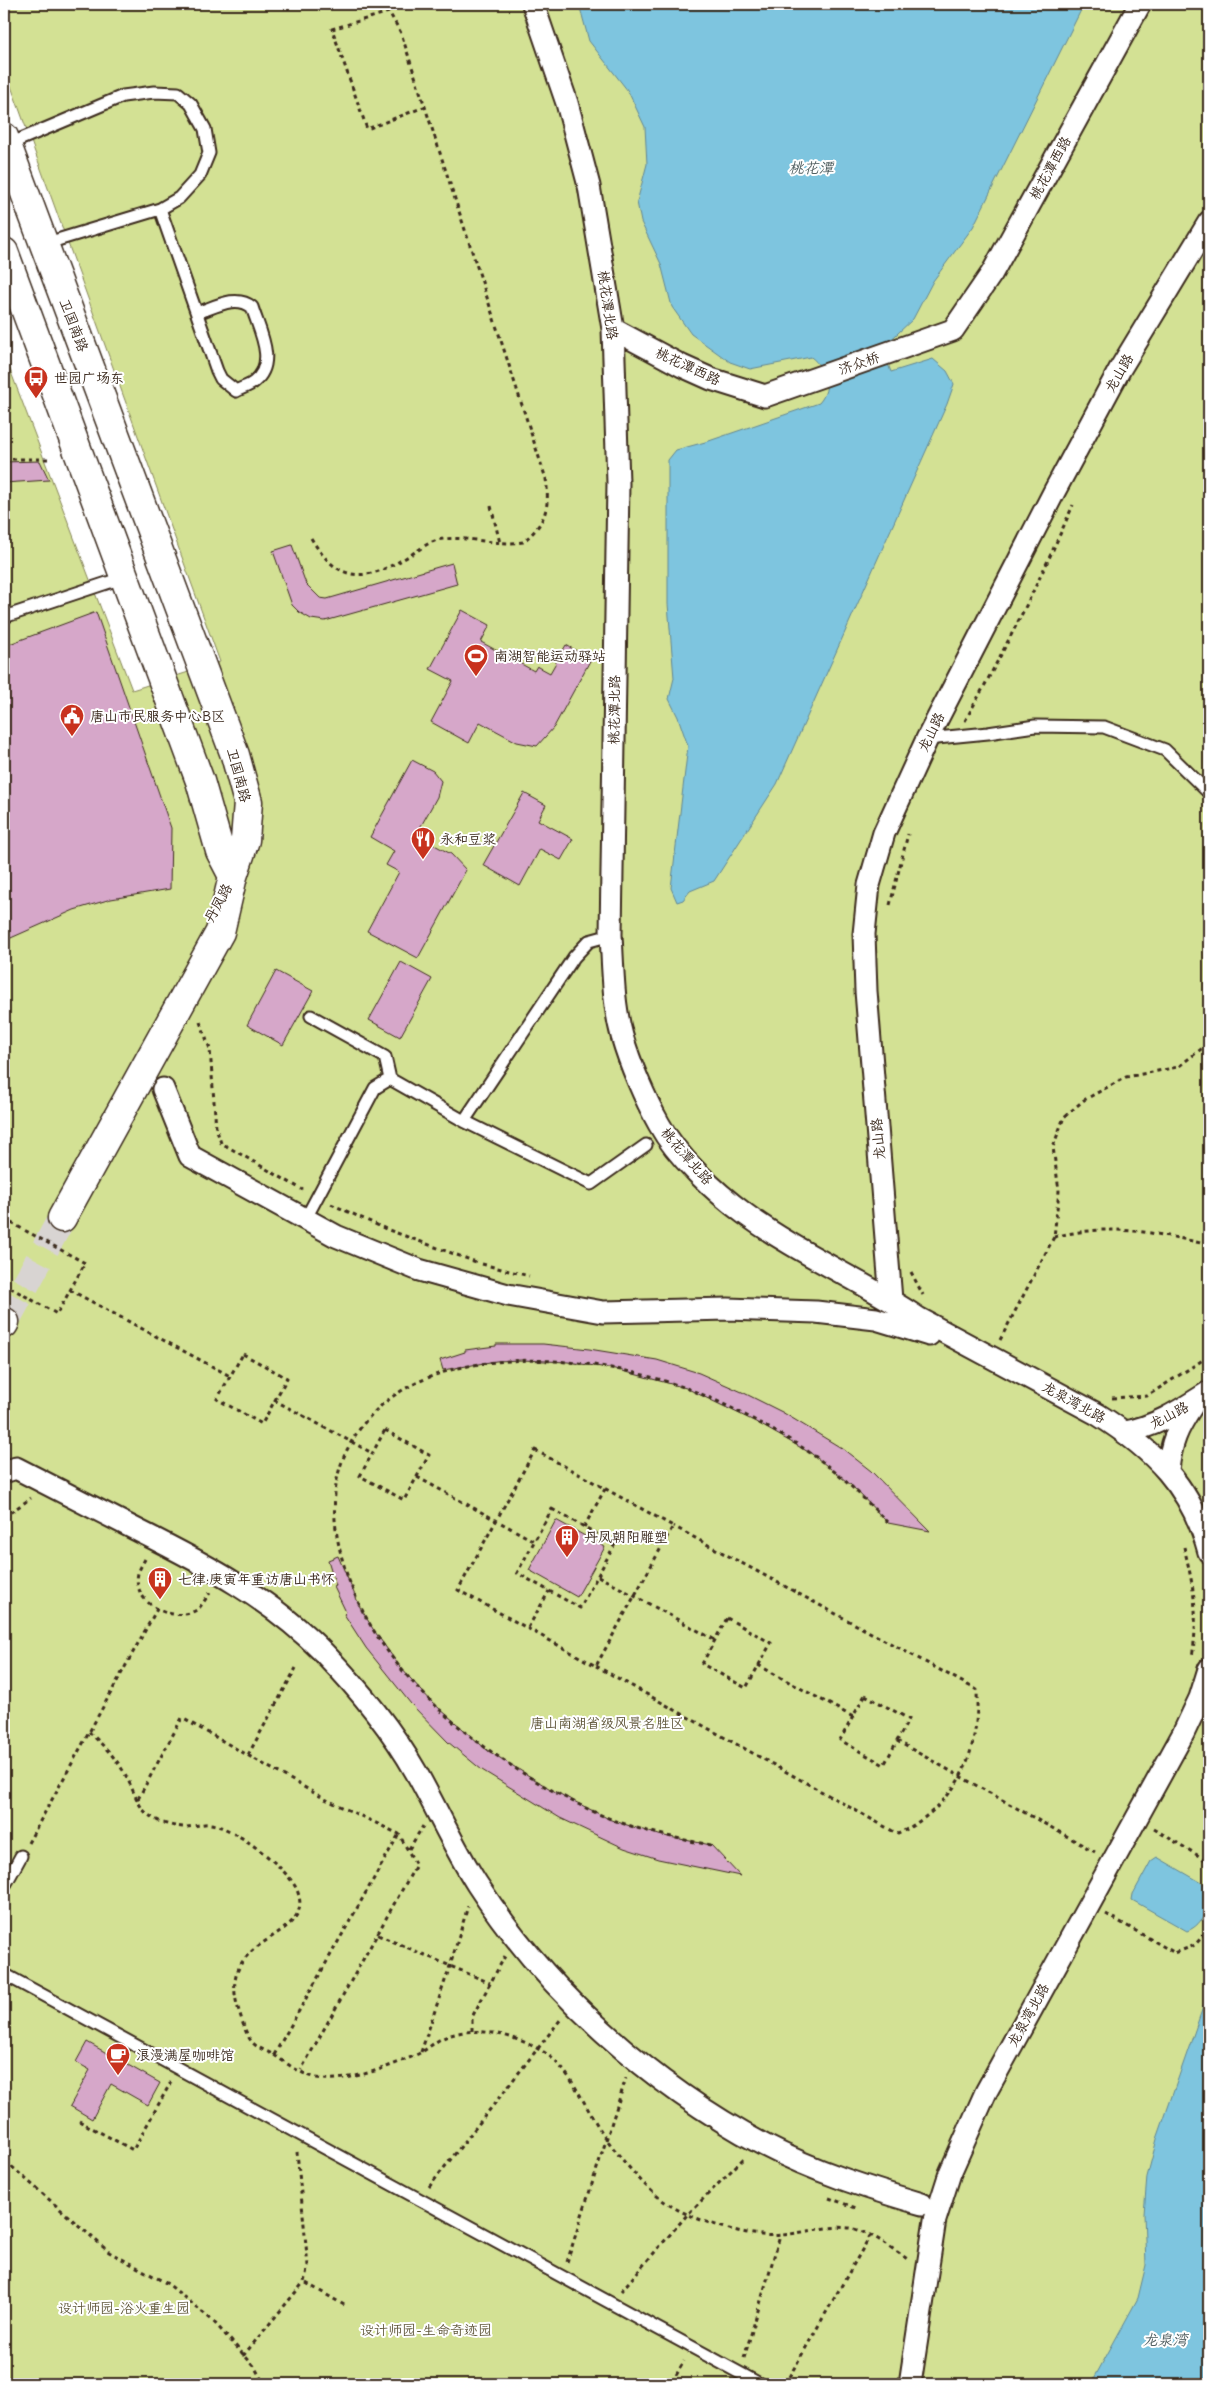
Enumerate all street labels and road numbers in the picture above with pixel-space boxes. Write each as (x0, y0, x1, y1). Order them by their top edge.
street label: 桃花潭西路 (1025, 133, 1075, 203)
street label: 桃花潭北路 (594, 269, 622, 341)
street label: 卫国南路 (56, 296, 92, 354)
street label: 桃花潭西路 (652, 343, 724, 389)
street label: 济众桥 (836, 348, 882, 378)
street label: 龙山路 (1101, 350, 1137, 396)
street label: 桃花潭北路 (604, 675, 624, 745)
street label: 龙山路 (914, 709, 948, 755)
street label: 卫国南路 (223, 746, 255, 804)
street label: 丹凤路 (200, 880, 236, 926)
street label: 龙山路 (867, 1117, 889, 1161)
street label: 桃花潭北路 (657, 1124, 717, 1188)
street label: 龙泉湾北路 (1039, 1377, 1109, 1427)
street label: 龙山路 (1146, 1397, 1192, 1433)
street label: 龙泉湾北路 (1003, 1980, 1053, 2050)

